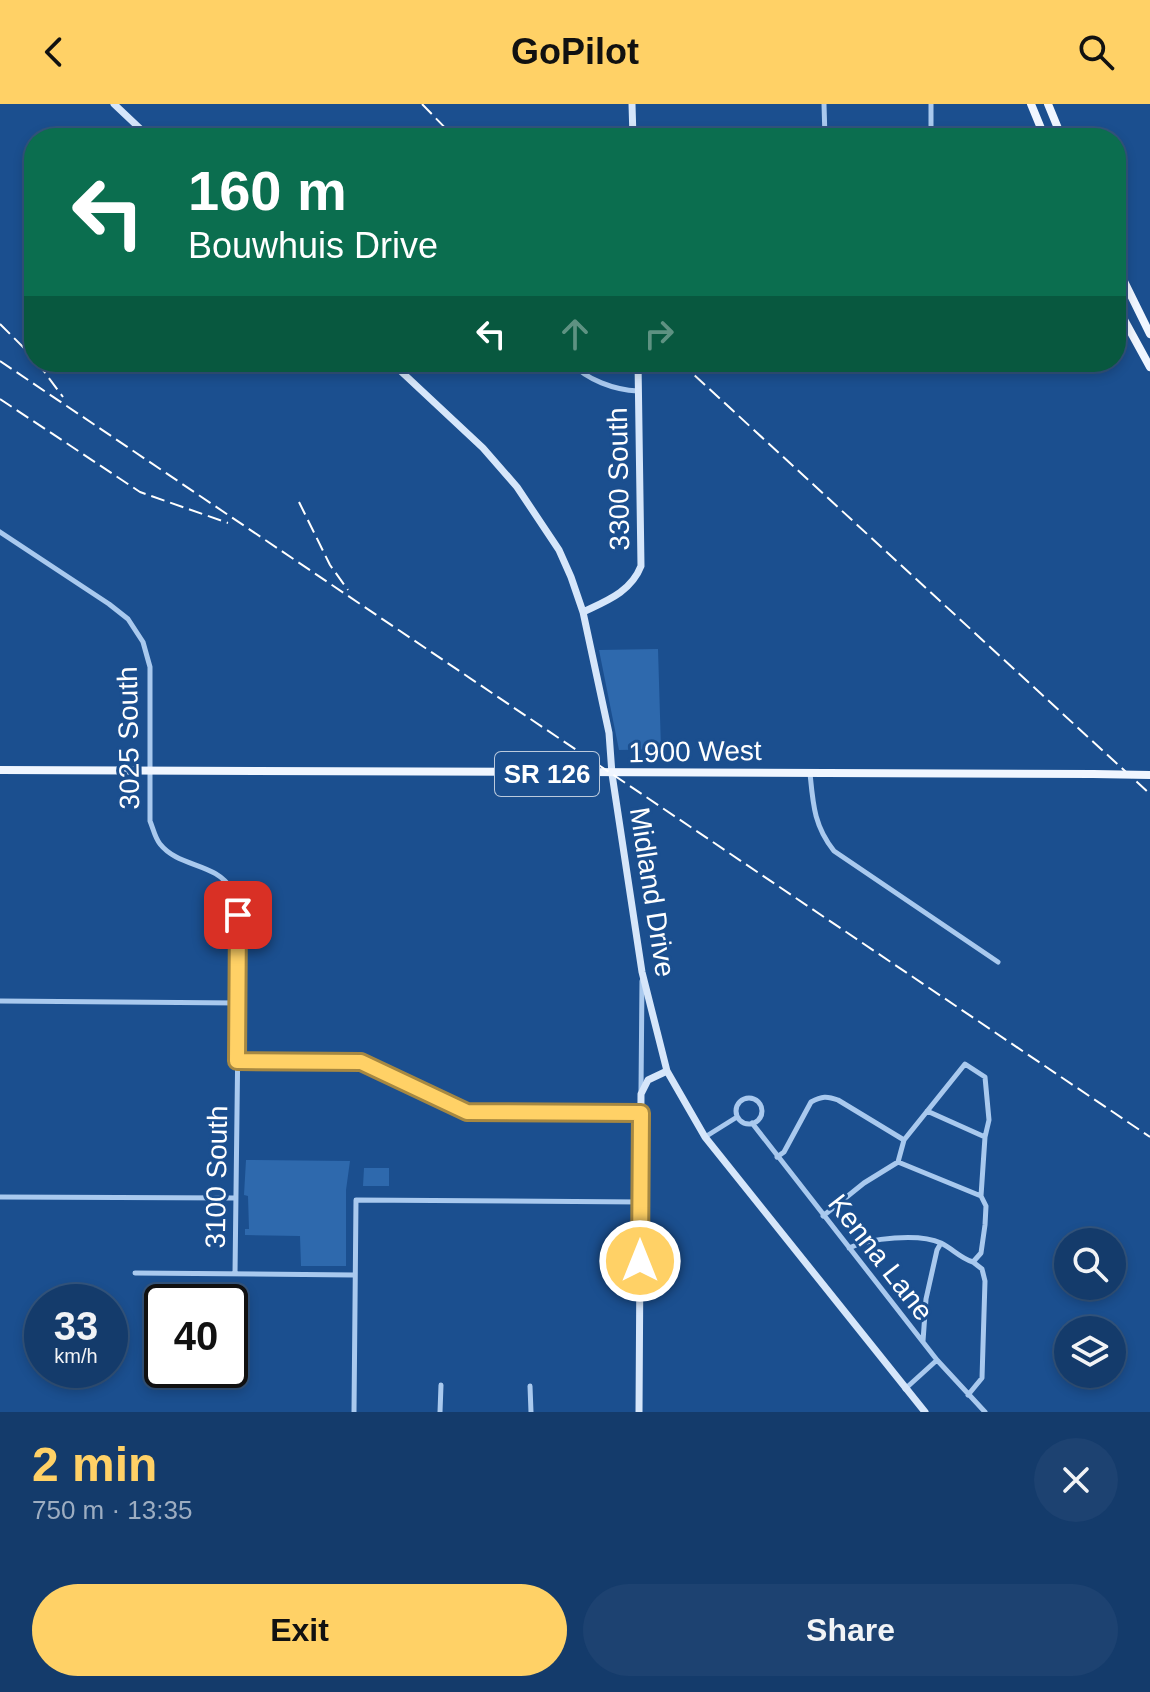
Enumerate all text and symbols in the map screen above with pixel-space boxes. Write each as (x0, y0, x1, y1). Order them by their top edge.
icon: back (32, 30, 76, 74)
icon: search (1074, 30, 1118, 74)
text: GoPilot (511, 31, 639, 72)
text: 160 m (188, 159, 347, 222)
icon: left (56, 160, 160, 264)
text: Bouwhuis Drive (188, 225, 438, 266)
icon: left (469, 312, 513, 356)
icon: ahead (553, 312, 597, 356)
icon: right (637, 312, 681, 356)
street label: 3300 South (602, 407, 635, 551)
street label: 3025 South (112, 666, 145, 810)
street label: 1900 West (628, 735, 762, 768)
road number: SR 126 (495, 752, 599, 796)
street label: Midland Drive (624, 805, 681, 979)
pin (204, 881, 272, 949)
icon: arrive (216, 893, 260, 937)
street label: 3100 South (200, 1105, 233, 1249)
street label: Kenna Lane (822, 1188, 939, 1326)
position arrow (598, 1219, 682, 1303)
map controls (1054, 1228, 1126, 1388)
button: search (1054, 1228, 1126, 1300)
speed limit sign: 40 (144, 1284, 248, 1388)
text: 33 (54, 1304, 98, 1348)
button: layers (1054, 1316, 1126, 1388)
text: km/h (54, 1345, 98, 1367)
text: 2 min (32, 1438, 157, 1491)
button: close (1034, 1438, 1118, 1522)
text: 750 m · 13:35 (32, 1495, 192, 1525)
button: Exit (32, 1584, 567, 1676)
button: Share (583, 1584, 1118, 1676)

